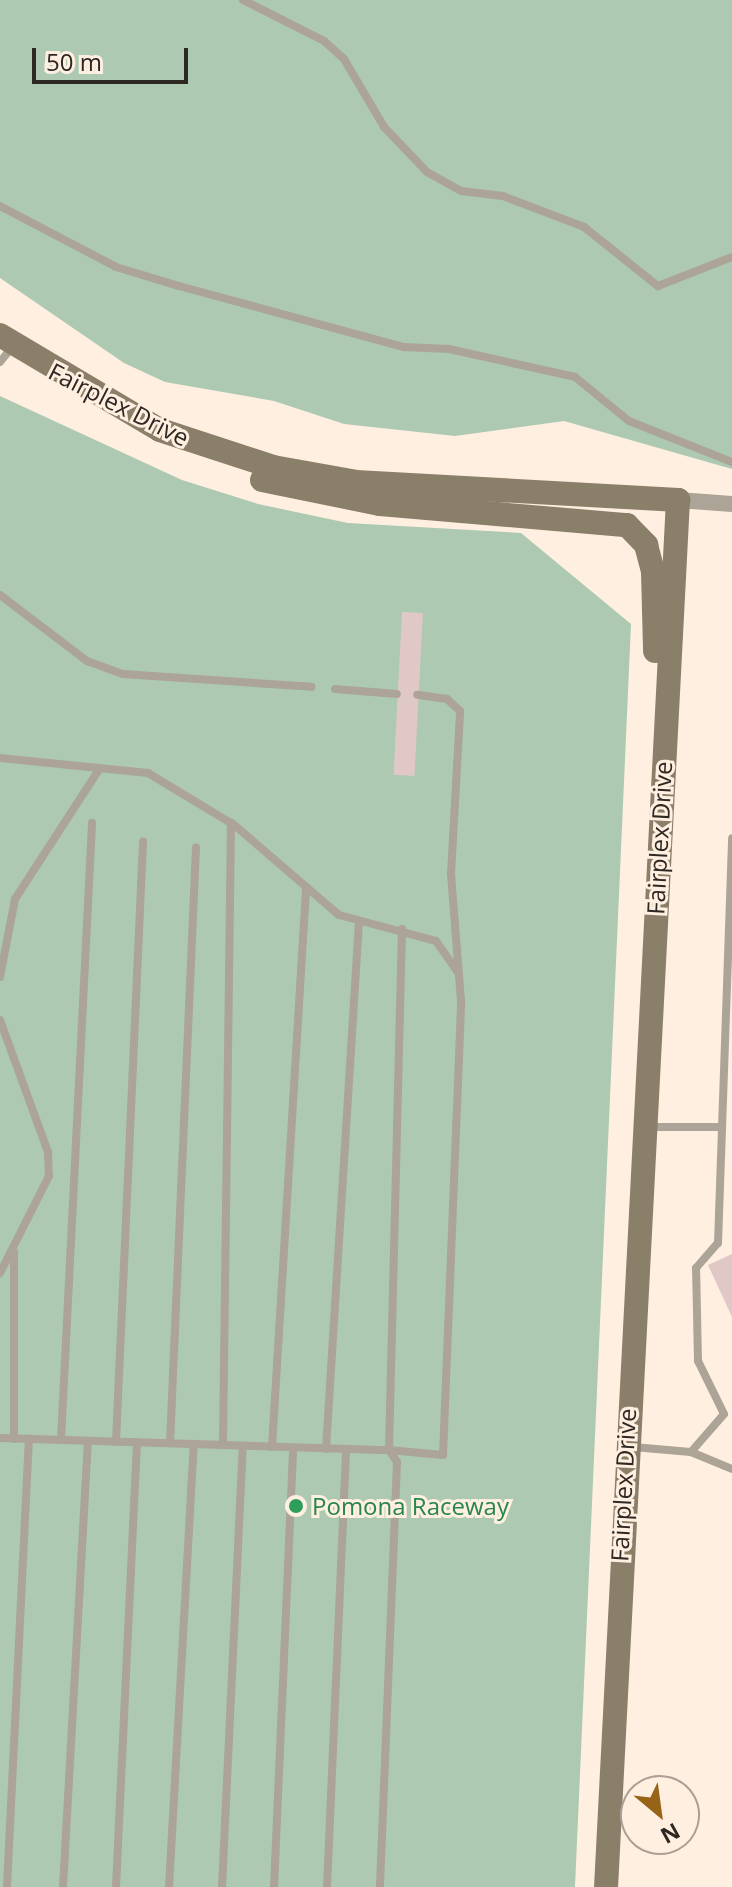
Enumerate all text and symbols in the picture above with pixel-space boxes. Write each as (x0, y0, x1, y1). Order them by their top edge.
scale bar (36, 32, 192, 82)
text: 50 m (46, 45, 102, 78)
street label: Fairplex Drive (44, 356, 194, 452)
street label: Fairplex Drive (641, 761, 677, 915)
street label: Fairplex Drive (605, 1408, 641, 1562)
place label: Pomona Raceway (312, 1492, 509, 1520)
marker: Pomona Raceway (287, 1497, 305, 1515)
north arrow (620, 1775, 700, 1855)
text: N (656, 1817, 686, 1852)

